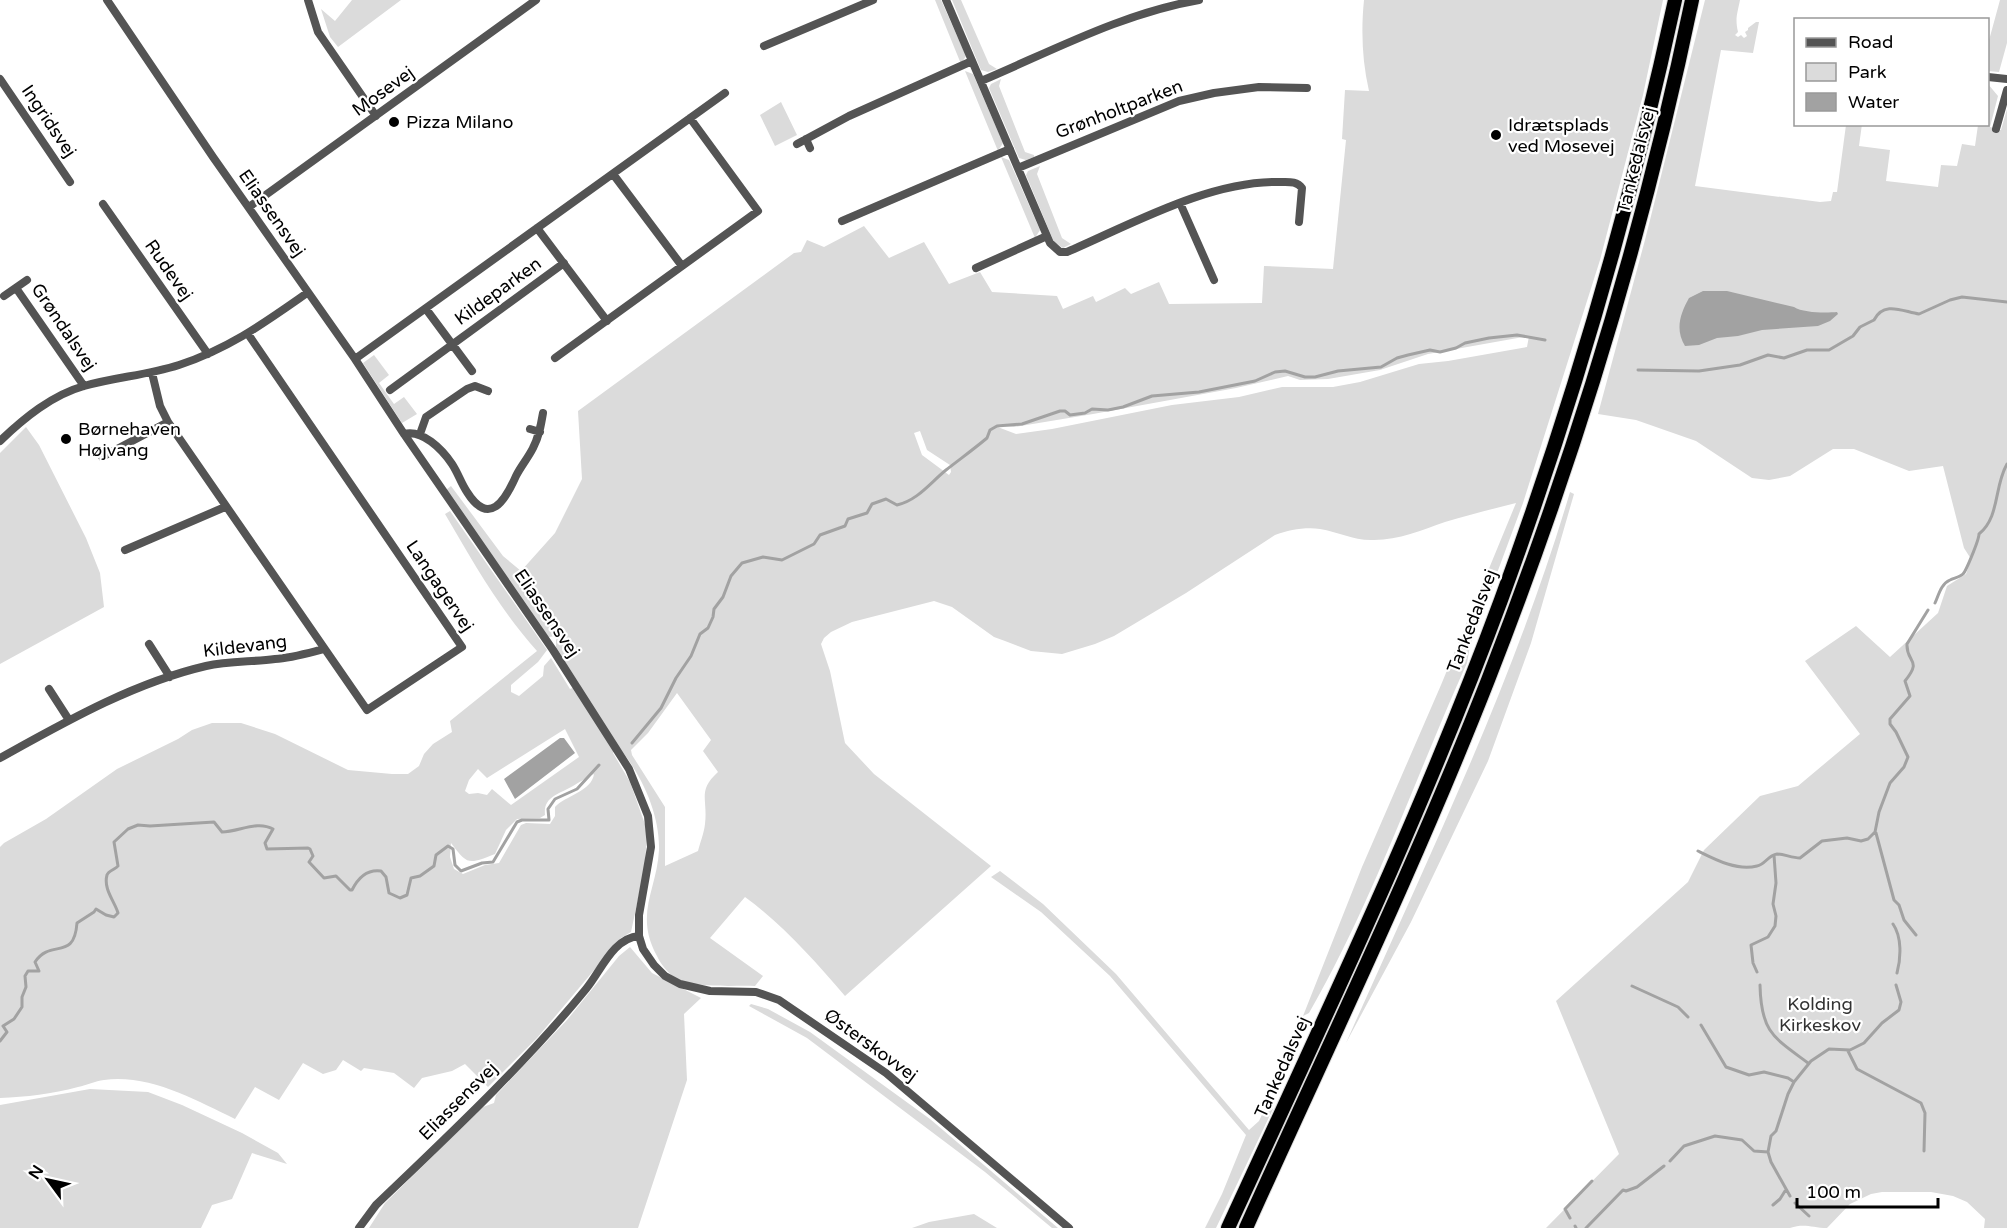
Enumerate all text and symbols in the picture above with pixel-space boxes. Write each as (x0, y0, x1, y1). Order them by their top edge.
legend (1794, 18, 1989, 126)
text: Road (1848, 31, 1893, 53)
street label: Mosevej (348, 61, 418, 121)
text: Park (1848, 61, 1887, 83)
street label: Grønholtparken (1052, 75, 1186, 143)
street label: Ingridsvej (17, 81, 81, 161)
text: Water (1848, 91, 1899, 113)
street label: Tankedalsvej (1612, 104, 1660, 216)
place label: Pizza Milano (406, 111, 513, 133)
place label: Idrætsplads ved Mosevej (1508, 114, 1615, 157)
marker: Pizza Milano (387, 115, 401, 129)
marker: Idrætsplads ved Mosevej (1489, 128, 1503, 142)
street label: Eliassensvej (234, 165, 310, 261)
street label: Rudevej (140, 235, 198, 305)
street label: Kildeparken (450, 252, 546, 330)
street label: Grøndalsvej (27, 279, 101, 375)
place label: Børnehaven Højvang (78, 418, 181, 461)
marker: Børnehaven Højvang (59, 432, 73, 446)
street label: Langagervej (401, 536, 479, 636)
street label: Eliassensvej (509, 565, 585, 661)
street label: Tankedalsvej (1442, 566, 1502, 676)
street label: Kildevang (202, 630, 288, 662)
park label: Kolding Kirkeskov (1779, 993, 1861, 1036)
street label: Østerskovvej (820, 1004, 922, 1086)
street label: Tankedalsvej (1250, 1013, 1314, 1121)
street label: Eliassensvej (414, 1057, 502, 1145)
north arrow (18, 1150, 78, 1210)
text: N (24, 1162, 48, 1183)
scale bar (1797, 1171, 1938, 1209)
text: 100 m (1806, 1181, 1861, 1203)

